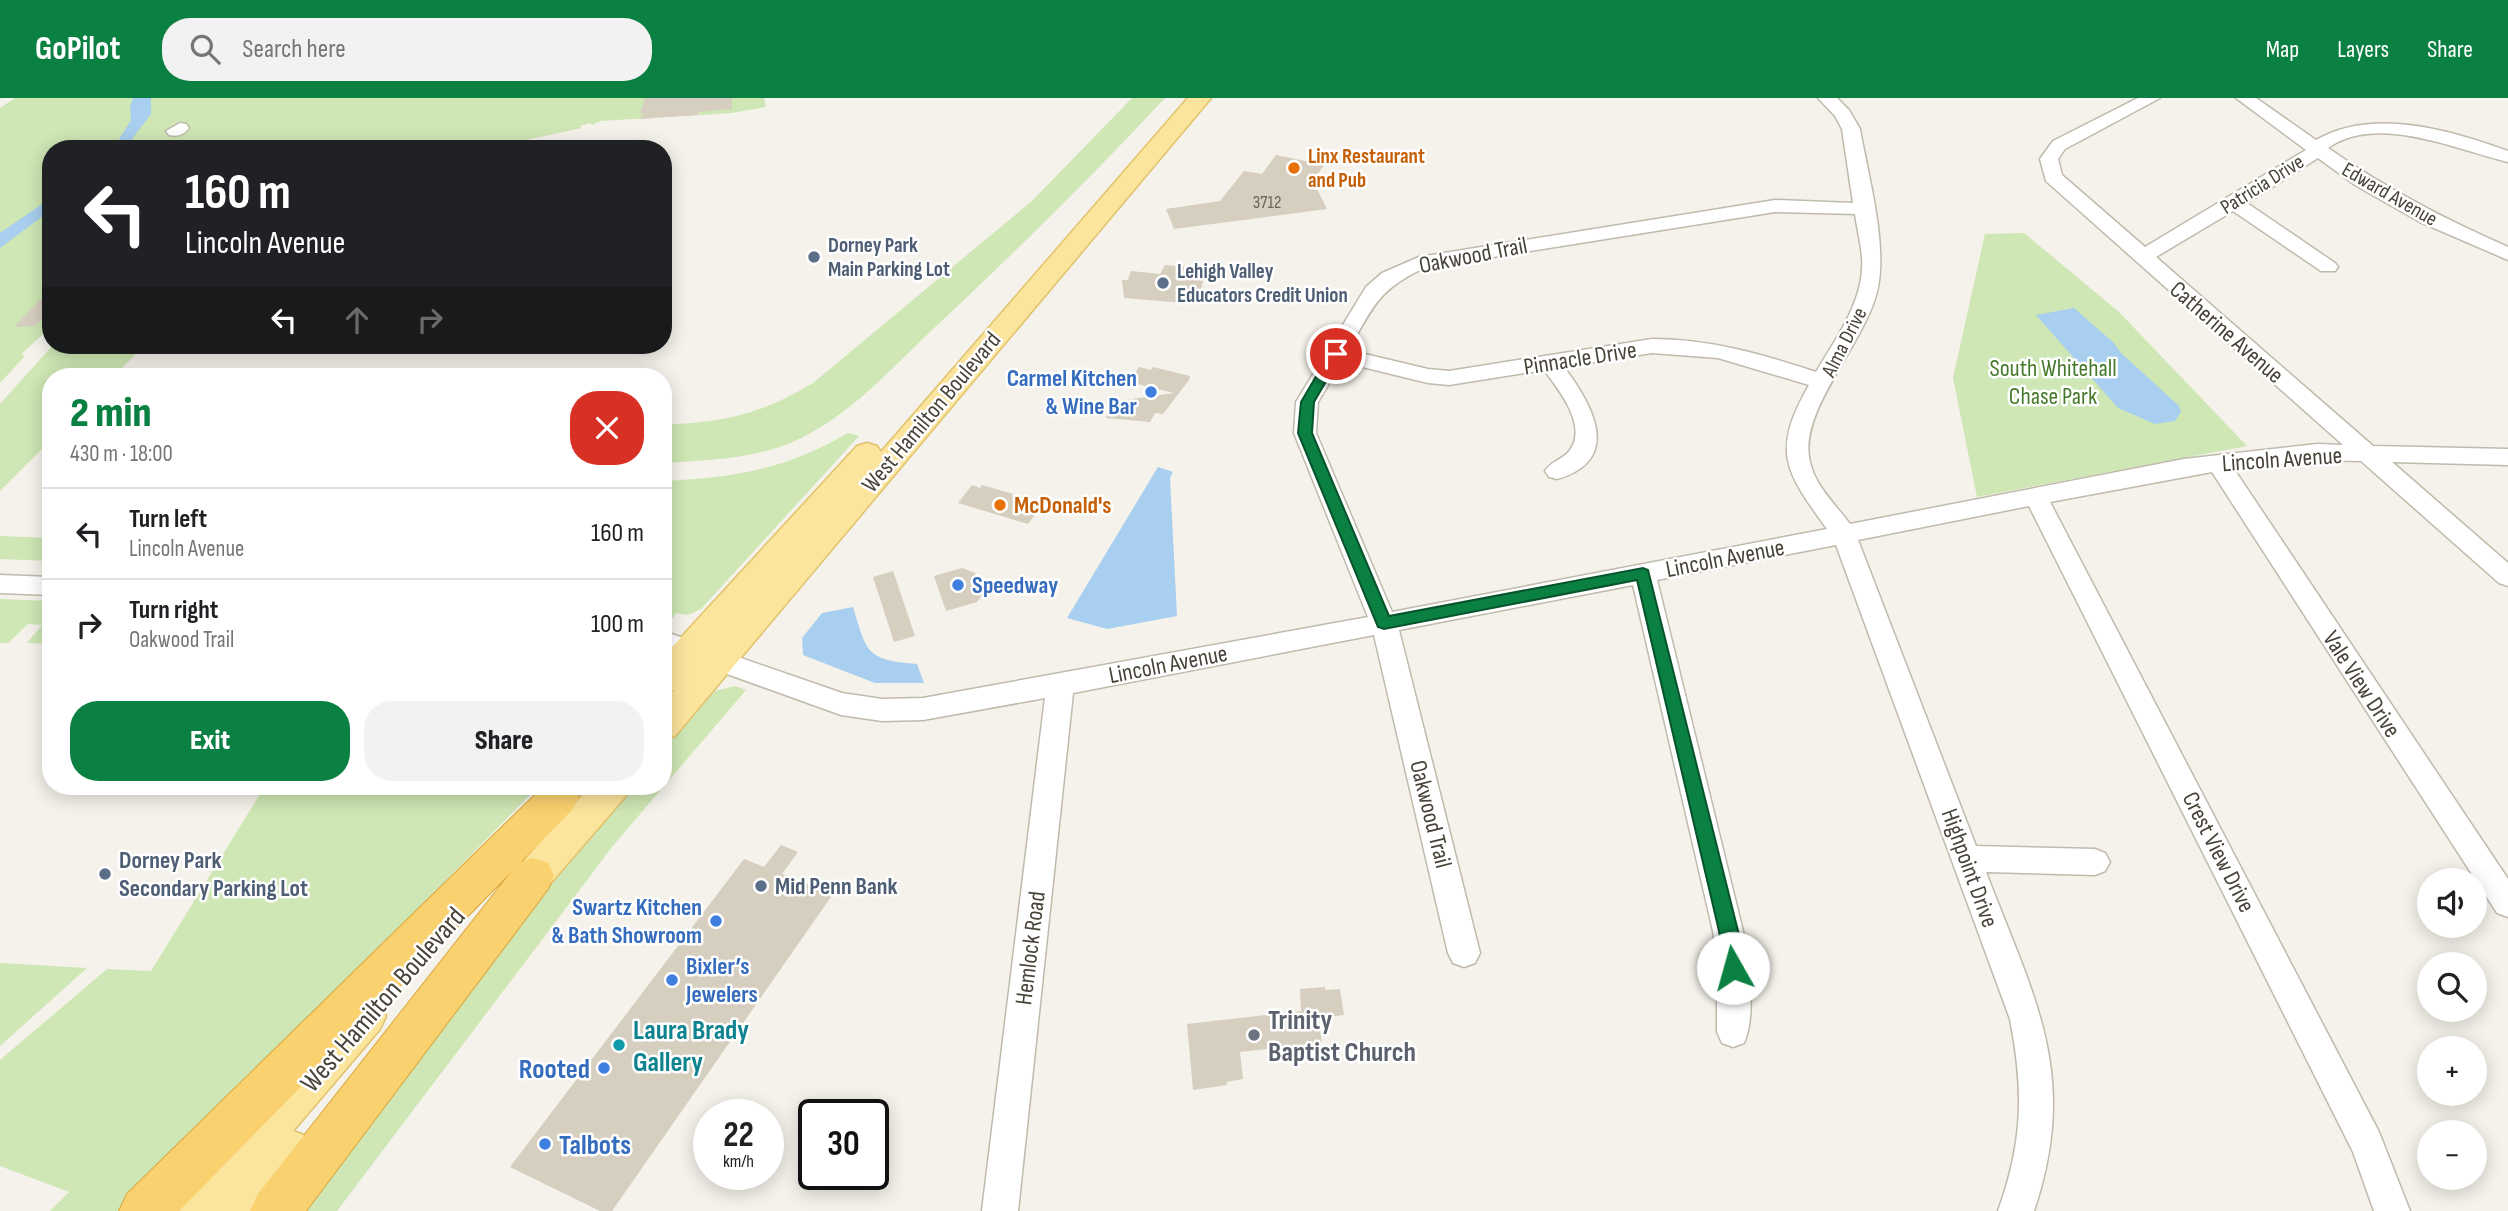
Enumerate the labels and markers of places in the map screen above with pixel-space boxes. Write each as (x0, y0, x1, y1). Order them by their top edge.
place label: Linx Restaurant and Pub (1308, 144, 1425, 193)
marker: Linx Restaurant and Pub (1286, 160, 1302, 176)
place label: Dorney Park Main Parking Lot (828, 233, 950, 282)
marker: Dorney Park Main Parking Lot (806, 249, 822, 265)
place label: Lehigh Valley Educators Credit Union (1177, 259, 1348, 308)
marker: Lehigh Valley Educators Credit Union (1155, 275, 1171, 291)
pin (1306, 324, 1366, 384)
place label: Carmel Kitchen & Wine Bar (1007, 364, 1138, 421)
marker: Carmel Kitchen & Wine Bar (1143, 384, 1159, 400)
place label: McDonald's (1014, 491, 1112, 520)
marker: McDonald's (992, 497, 1008, 513)
place label: Speedway (972, 571, 1058, 600)
marker: Speedway (950, 577, 966, 593)
place label: Dorney Park Secondary Parking Lot (119, 846, 308, 903)
marker: Dorney Park Secondary Parking Lot (97, 866, 113, 882)
place label: Mid Penn Bank (775, 872, 898, 901)
marker: Mid Penn Bank (753, 878, 769, 894)
place label: Swartz Kitchen & Bath Showroom (551, 893, 702, 950)
marker: Swartz Kitchen & Bath Showroom (708, 913, 724, 929)
place label: Bixler’s Jewelers (685, 952, 758, 1009)
marker: Bixler’s Jewelers (664, 972, 680, 988)
place label: Trinity Baptist Church (1268, 1004, 1416, 1069)
place label: Laura Brady Gallery (633, 1014, 749, 1079)
marker: Trinity Baptist Church (1246, 1027, 1262, 1043)
marker: Laura Brady Gallery (611, 1037, 627, 1053)
place label: Rooted (519, 1053, 590, 1086)
marker: Rooted (596, 1060, 612, 1076)
place label: Talbots (559, 1129, 631, 1162)
marker: Talbots (537, 1136, 553, 1152)

